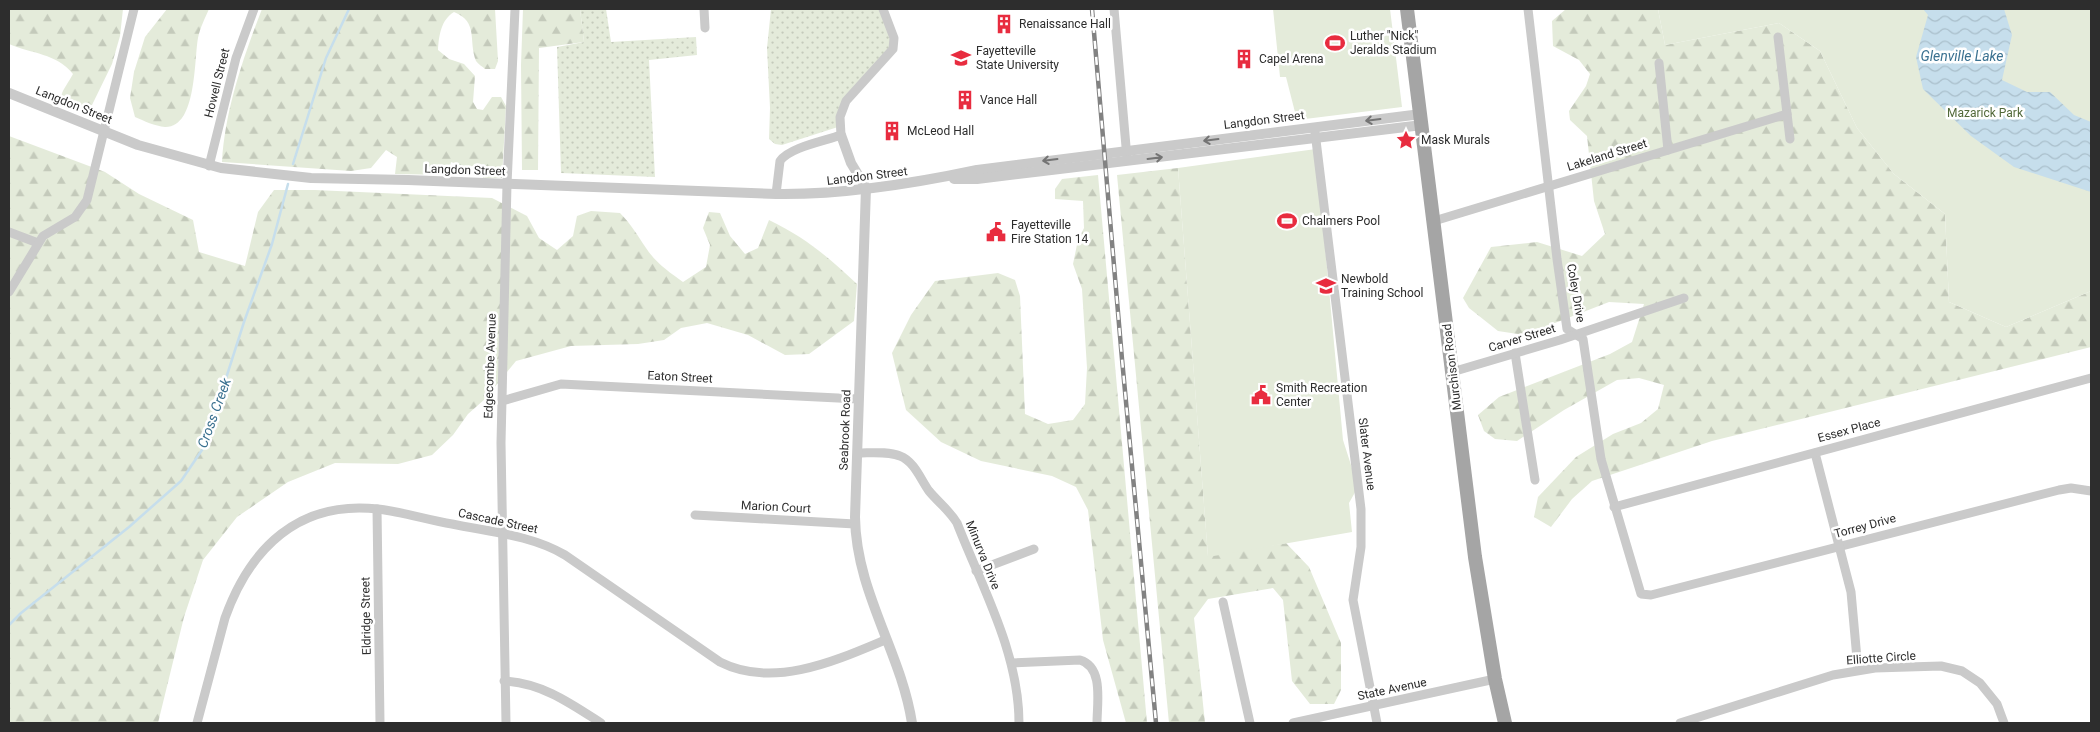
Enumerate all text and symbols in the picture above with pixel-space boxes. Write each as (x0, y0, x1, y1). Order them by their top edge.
building icon: Renaissance Hall (993, 13, 1015, 35)
place label: Renaissance Hall (1019, 17, 1111, 31)
place label: Luther "Nick" Jeralds Stadium (1350, 29, 1437, 57)
sports icon: Luther "Nick" Jeralds Stadium (1324, 32, 1346, 54)
place label: Fayetteville State University (976, 44, 1059, 72)
street label: Howell Street (202, 47, 232, 119)
school or university icon: Fayetteville State University (950, 47, 972, 69)
building icon: Capel Arena (1233, 48, 1255, 70)
water label: Glenville Lake (1920, 48, 2004, 64)
place label: Capel Arena (1259, 52, 1324, 66)
street label: Langdon Street (34, 83, 114, 127)
building icon: Vance Hall (954, 89, 976, 111)
place label: Vance Hall (980, 93, 1037, 107)
park label: Mazarick Park (1947, 106, 2024, 120)
street label: Langdon Street (1223, 108, 1305, 132)
one-way arrow (1365, 115, 1381, 125)
building icon: McLeod Hall (881, 120, 903, 142)
place label: McLeod Hall (907, 124, 974, 138)
place icon: Mask Murals (1395, 129, 1417, 151)
place label: Mask Murals (1421, 133, 1490, 147)
one-way arrow (1204, 135, 1220, 145)
street label: Lakeland Street (1565, 136, 1649, 174)
one-way arrow (1147, 152, 1163, 162)
one-way arrow (1042, 155, 1058, 165)
street label: Langdon Street (424, 162, 506, 178)
street label: Langdon Street (826, 164, 908, 188)
sports icon: Chalmers Pool (1276, 210, 1298, 232)
place label: Chalmers Pool (1302, 214, 1380, 228)
place label: Fayetteville Fire Station 14 (1011, 218, 1088, 246)
public building icon: Fayetteville Fire Station 14 (985, 221, 1007, 243)
street label: Coley Drive (1564, 262, 1588, 324)
place label: Newbold Training School (1341, 272, 1424, 300)
school or university icon: Newbold Training School (1315, 275, 1337, 297)
street label: Edgecombe Avenue (481, 313, 499, 419)
street label: Carver Street (1487, 321, 1557, 355)
street label: Murchison Road (1440, 323, 1464, 411)
street label: Eaton Street (647, 368, 713, 386)
water label: Cross Creek (194, 375, 234, 450)
place label: Smith Recreation Center (1276, 381, 1367, 409)
public building icon: Smith Recreation Center (1250, 384, 1272, 406)
street label: Seabrook Road (837, 389, 853, 471)
street label: Essex Place (1816, 415, 1882, 445)
street label: Slater Avenue (1356, 417, 1378, 491)
street label: Marion Court (741, 498, 811, 516)
street label: Cascade Street (457, 506, 539, 536)
street label: Torrey Drive (1833, 511, 1897, 541)
street label: Minurva Drive (963, 519, 1003, 591)
street label: Eldridge Street (358, 577, 374, 655)
street label: Elliotte Circle (1846, 649, 1916, 667)
street label: State Avenue (1356, 675, 1428, 703)

